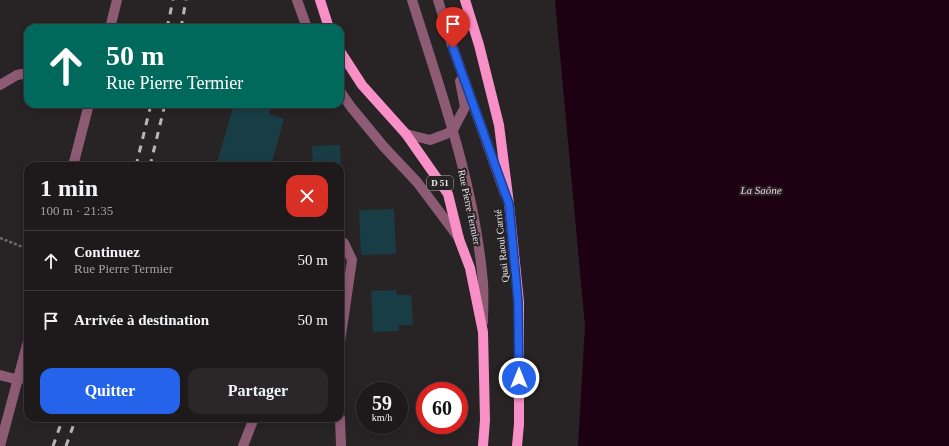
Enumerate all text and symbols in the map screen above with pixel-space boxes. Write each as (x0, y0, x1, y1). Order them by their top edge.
pin (436, 7.0, 470, 48)
icon: arrive (442, 13, 464, 35)
icon: ahead (40, 40, 92, 92)
text: 50 m (106, 40, 164, 71)
text: Rue Pierre Termier (106, 73, 243, 93)
street label: Rue Pierre Termier (456, 169, 483, 246)
text: 1 min (40, 175, 98, 201)
button: close (286, 175, 328, 217)
road number: D 51 (427, 176, 453, 190)
water label: La Saône (739, 184, 782, 196)
text: 100 m · 21:35 (40, 203, 113, 218)
street label: Quai Raoul Carrié (492, 208, 511, 283)
text: Continuez (74, 244, 140, 260)
icon: ahead (40, 250, 62, 272)
text: 50 m (298, 252, 328, 268)
text: Rue Pierre Termier (74, 261, 173, 276)
icon: arrive (40, 310, 62, 332)
text: Arrivée à destination (74, 312, 209, 328)
text: 50 m (298, 312, 328, 328)
position arrow (498, 357, 540, 399)
button: Quitter (40, 368, 180, 414)
button: Partager (188, 368, 328, 414)
speed limit sign: 60 (416, 382, 468, 434)
text: 59 (372, 392, 392, 414)
text: km/h (372, 412, 392, 423)

